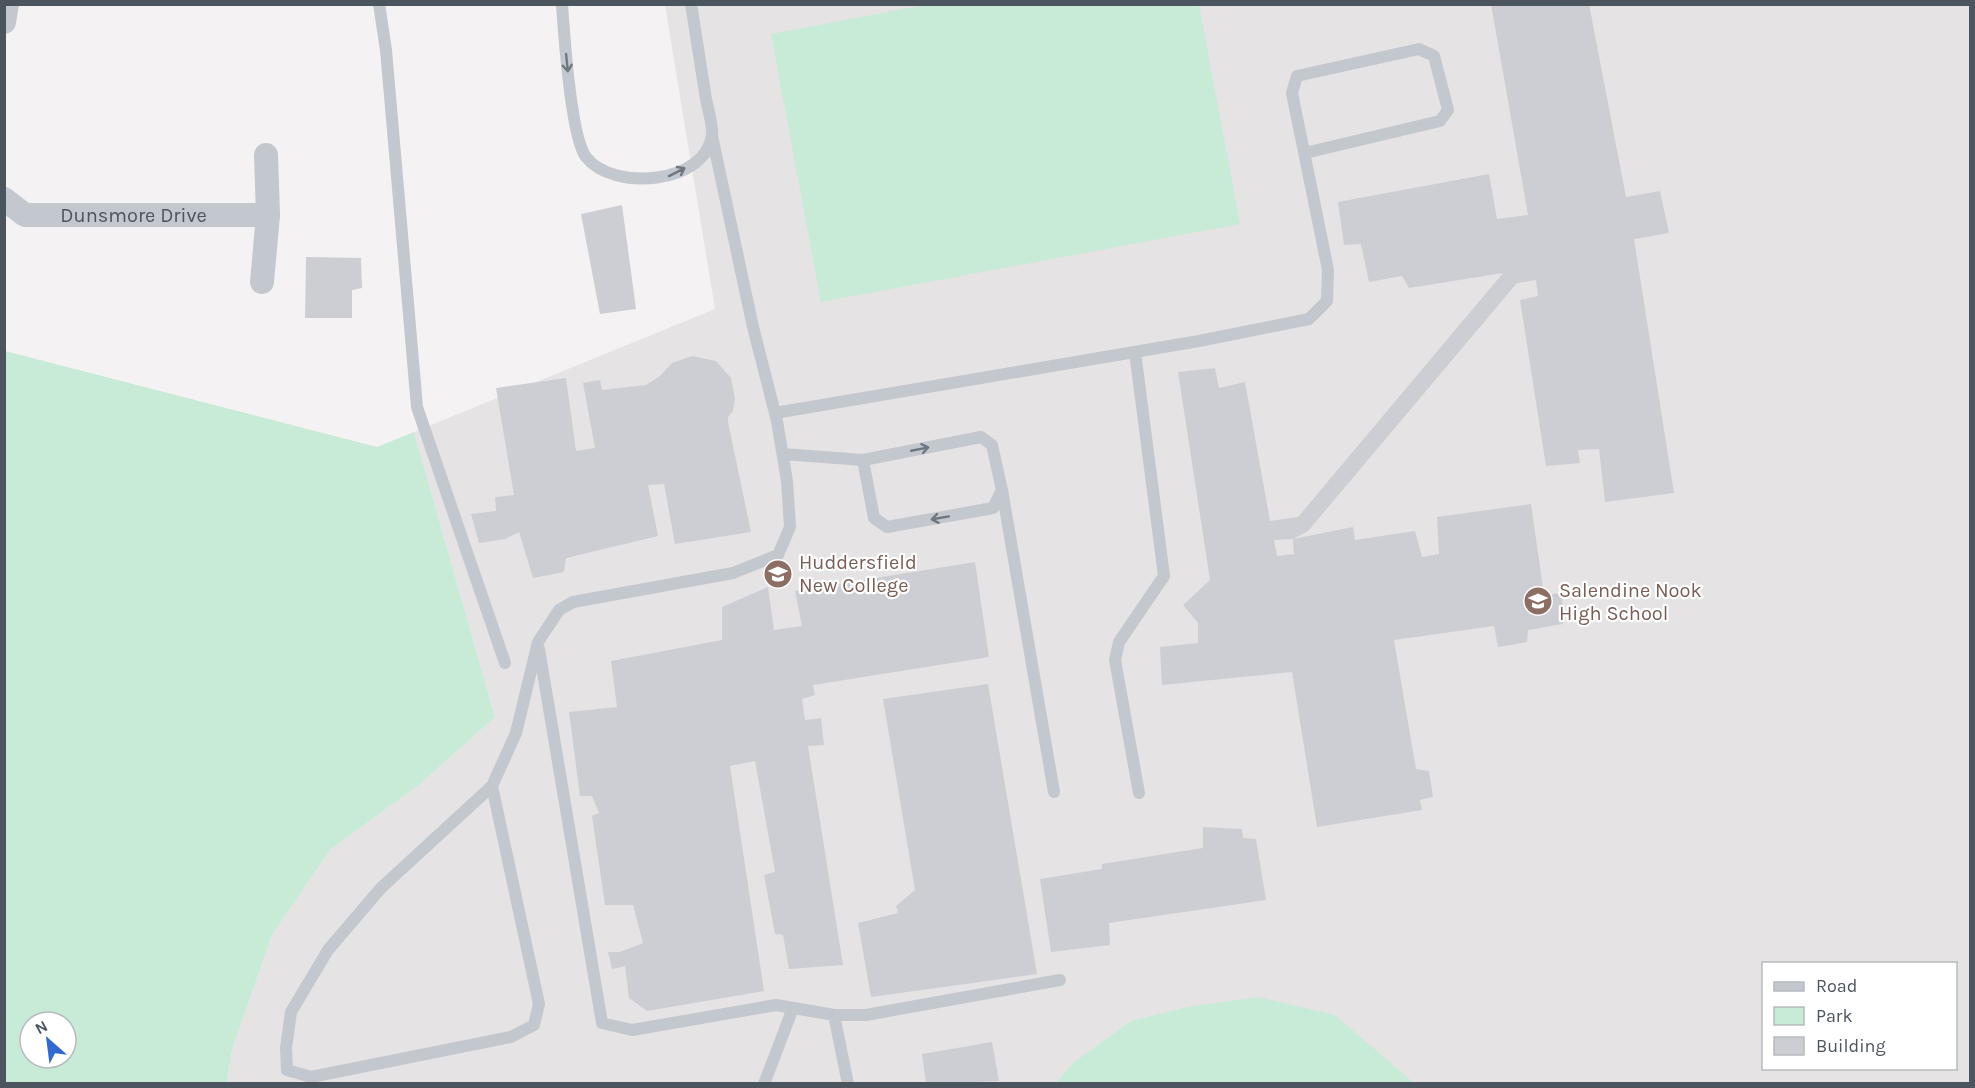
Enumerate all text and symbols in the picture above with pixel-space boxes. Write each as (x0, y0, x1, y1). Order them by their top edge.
one-way arrow (562, 52, 573, 72)
one-way arrow (667, 165, 685, 177)
street label: Dunsmore Drive (60, 204, 207, 227)
one-way arrow (910, 443, 930, 454)
one-way arrow (931, 513, 951, 524)
place label: Huddersfield New College (799, 551, 917, 597)
school or university icon: Huddersfield New College (762, 558, 794, 590)
place label: Salendine Nook High School (1559, 579, 1702, 625)
school or university icon: Salendine Nook High School (1522, 585, 1554, 617)
legend (1762, 962, 1957, 1070)
text: Road (1816, 975, 1857, 997)
text: Park (1816, 1005, 1853, 1027)
north arrow (18, 1010, 78, 1070)
text: N (32, 1016, 51, 1038)
text: Building (1816, 1035, 1886, 1057)

